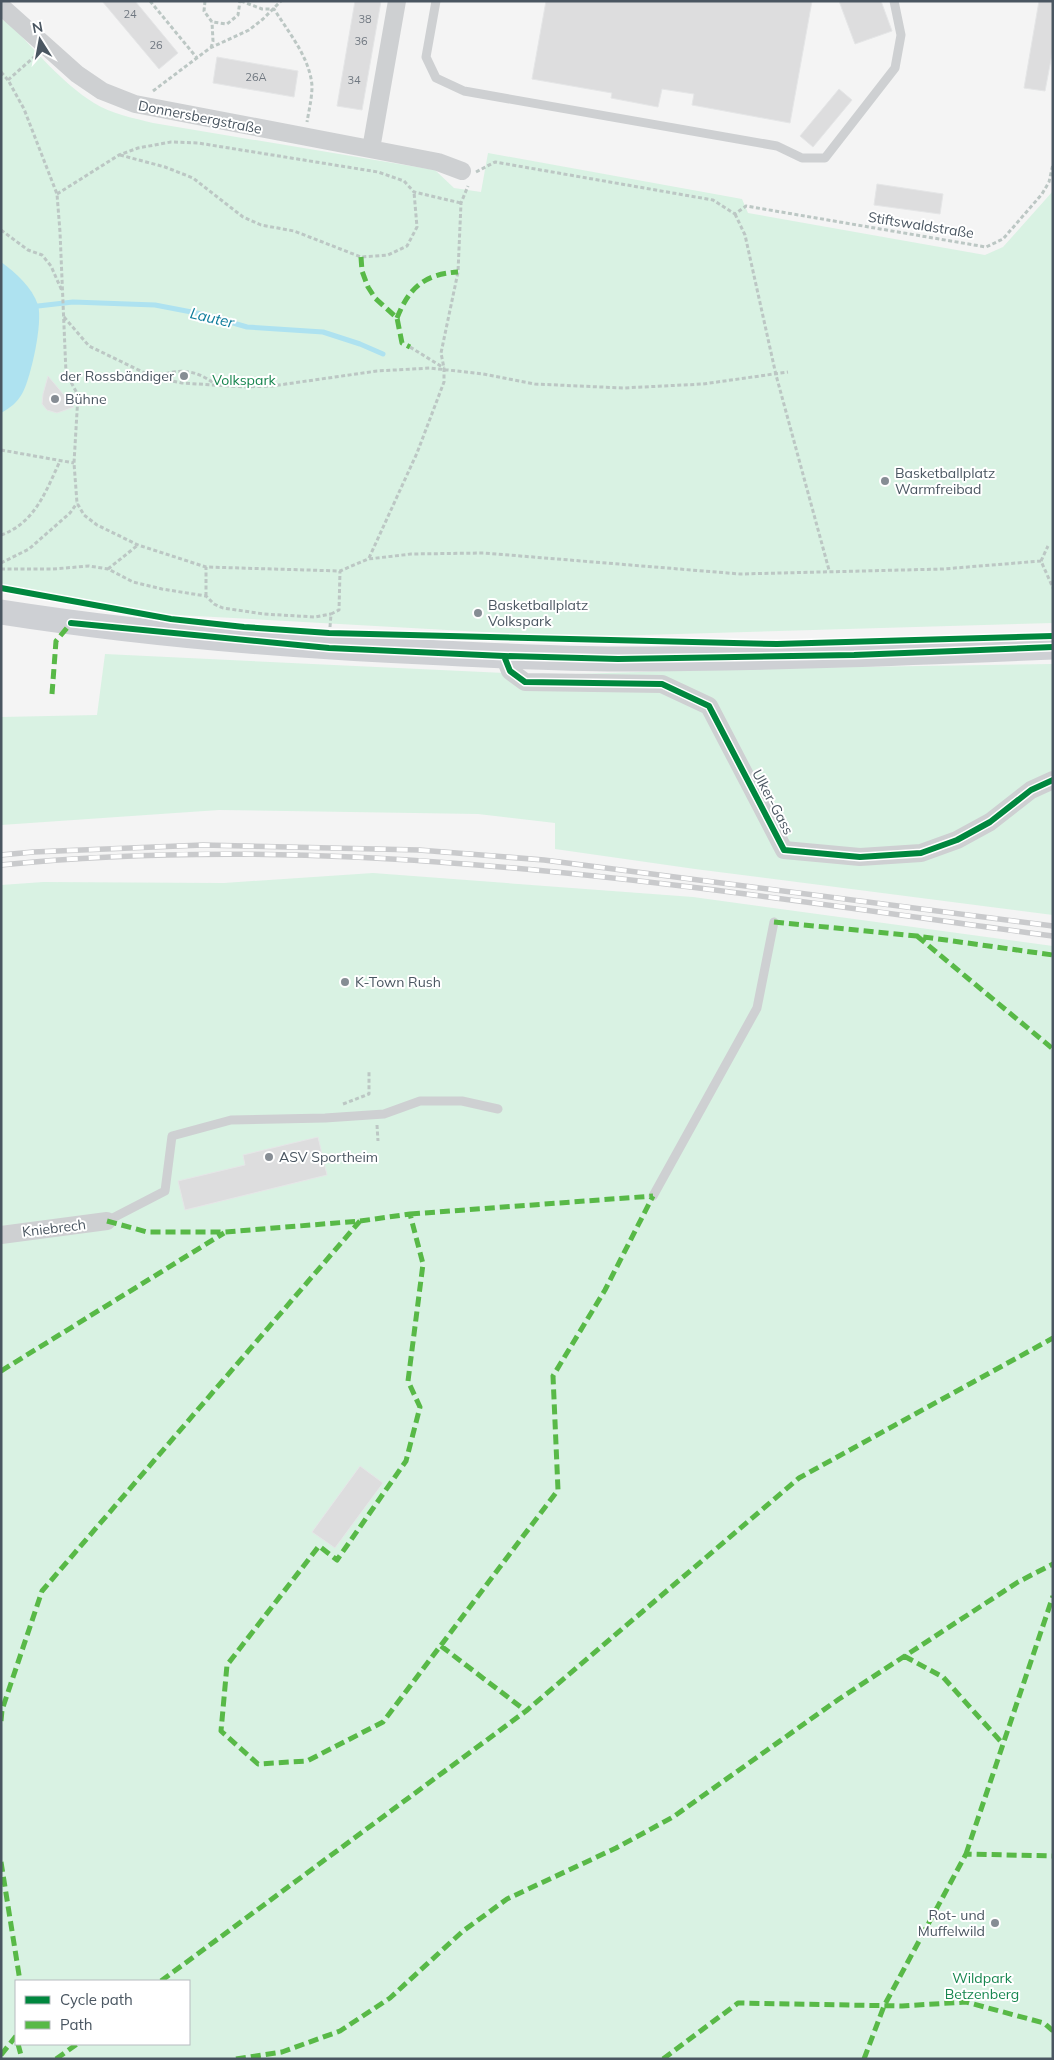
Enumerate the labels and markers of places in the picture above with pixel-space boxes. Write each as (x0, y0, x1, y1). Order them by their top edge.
place label: der Rossbändiger (60, 367, 175, 385)
marker: der Rossbändiger (178, 370, 190, 382)
place label: Bühne (65, 390, 107, 408)
marker: Bühne (49, 393, 61, 405)
place label: Basketballplatz Warmfreibad (895, 464, 995, 498)
marker: Basketballplatz Warmfreibad (879, 475, 891, 487)
place label: Basketballplatz Volkspark (488, 596, 588, 630)
marker: Basketballplatz Volkspark (472, 607, 484, 619)
place label: K-Town Rush (355, 973, 441, 991)
marker: K-Town Rush (339, 976, 351, 988)
place label: ASV Sportheim (279, 1148, 378, 1166)
marker: ASV Sportheim (263, 1151, 275, 1163)
place label: Rot- und Muffelwild (918, 1906, 985, 1940)
marker: Rot- und Muffelwild (989, 1917, 1001, 1929)

